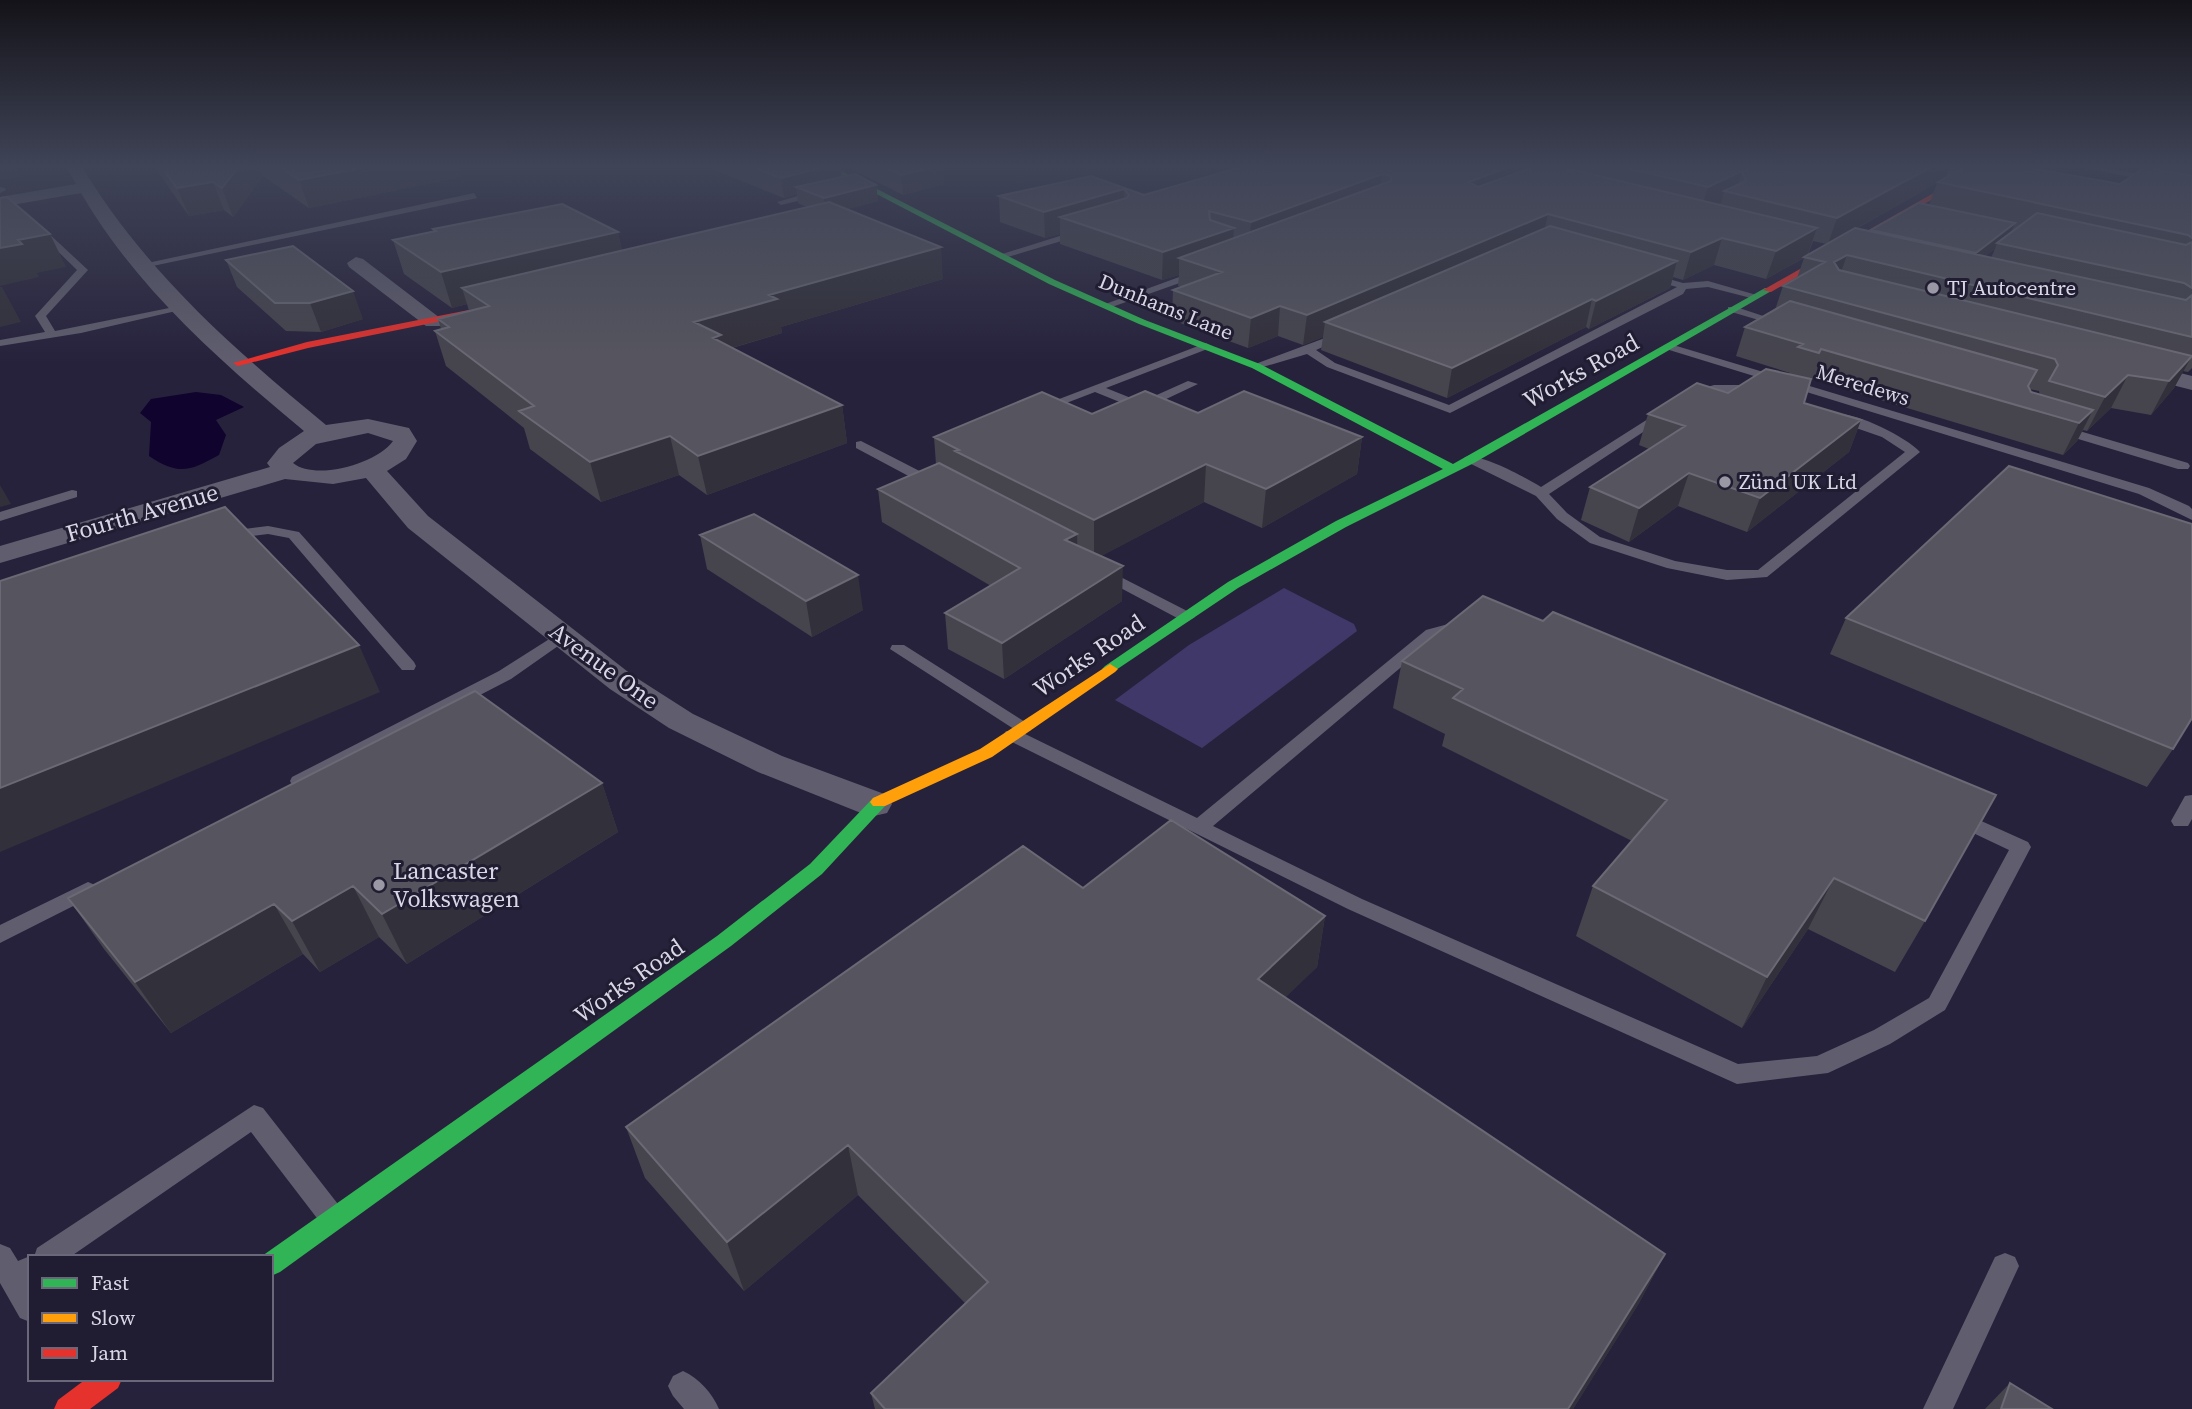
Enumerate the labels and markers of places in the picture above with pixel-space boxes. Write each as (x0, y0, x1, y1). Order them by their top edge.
place label: TJ Autocentre (1947, 273, 2076, 302)
marker: TJ Autocentre (1925, 280, 1941, 296)
place label: Zünd UK Ltd (1739, 467, 1857, 496)
marker: Zünd UK Ltd (1717, 474, 1733, 490)
place label: Lancaster Volkswagen (393, 854, 520, 915)
marker: Lancaster Volkswagen (371, 877, 387, 893)

